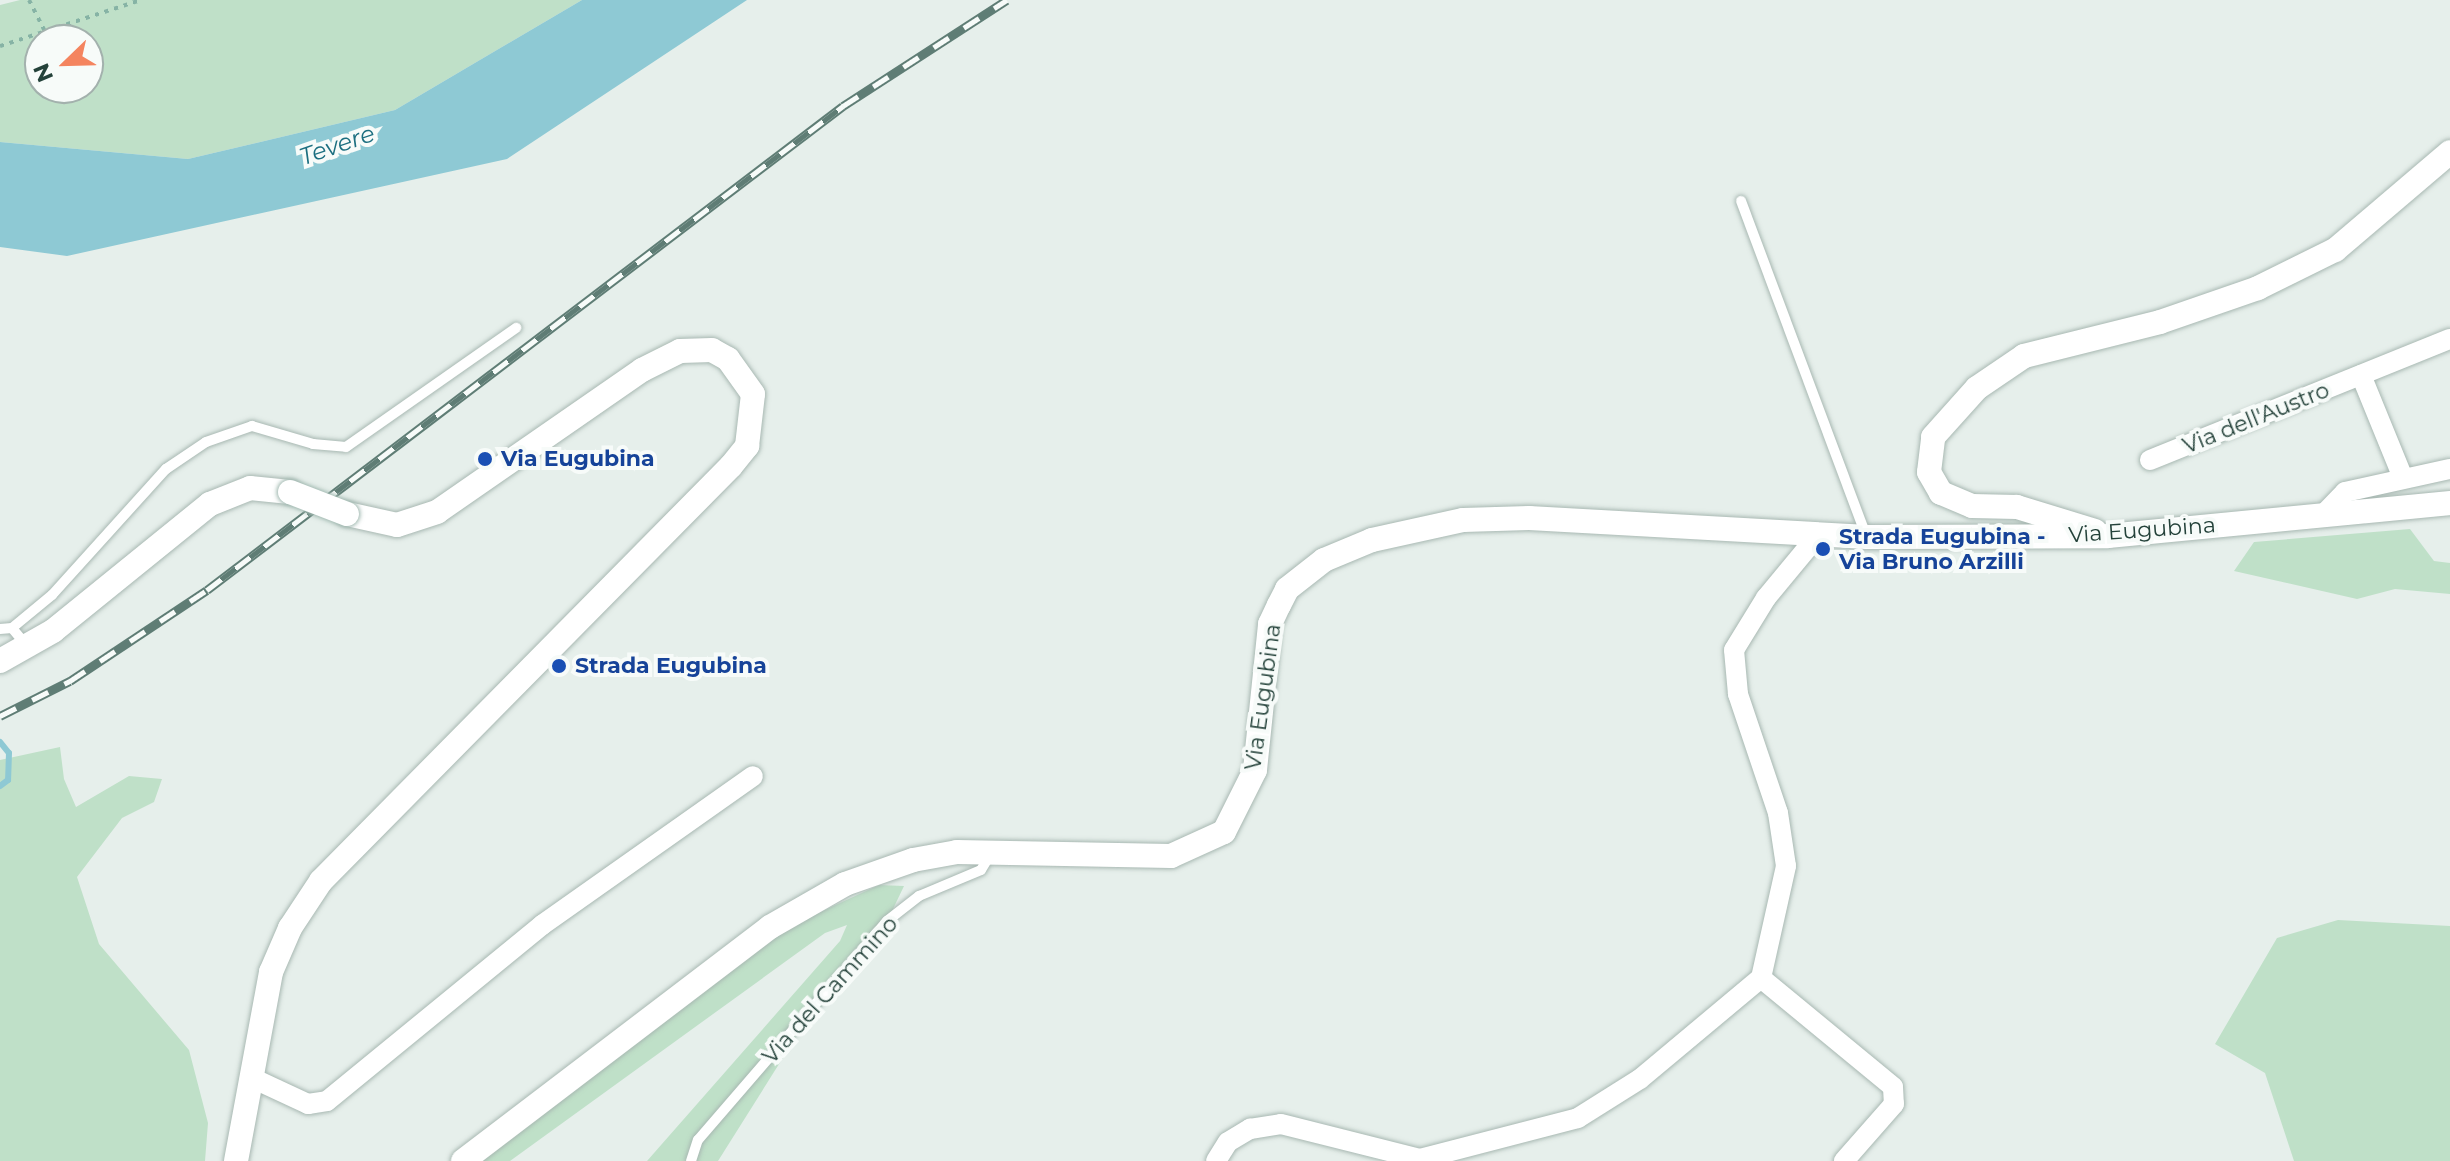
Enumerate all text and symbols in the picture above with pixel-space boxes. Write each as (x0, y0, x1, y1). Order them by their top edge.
north arrow (24, 24, 104, 104)
text: N (27, 59, 59, 86)
water label: Tevere (296, 119, 378, 171)
street label: Via dell'Austro (2179, 377, 2333, 459)
place label: Via Eugubina (501, 446, 655, 472)
marker: Via Eugubina (476, 450, 494, 468)
street label: Via Eugubina (2068, 512, 2216, 548)
place label: Strada Eugubina - Via Bruno Arzilli (1839, 523, 2046, 574)
marker: Strada Eugubina - Via Bruno Arzilli (1814, 540, 1832, 558)
street label: Via Eugubina (1240, 622, 1286, 772)
place label: Strada Eugubina (575, 653, 767, 679)
marker: Strada Eugubina (550, 657, 568, 675)
street label: Via del Cammino (757, 911, 903, 1069)

